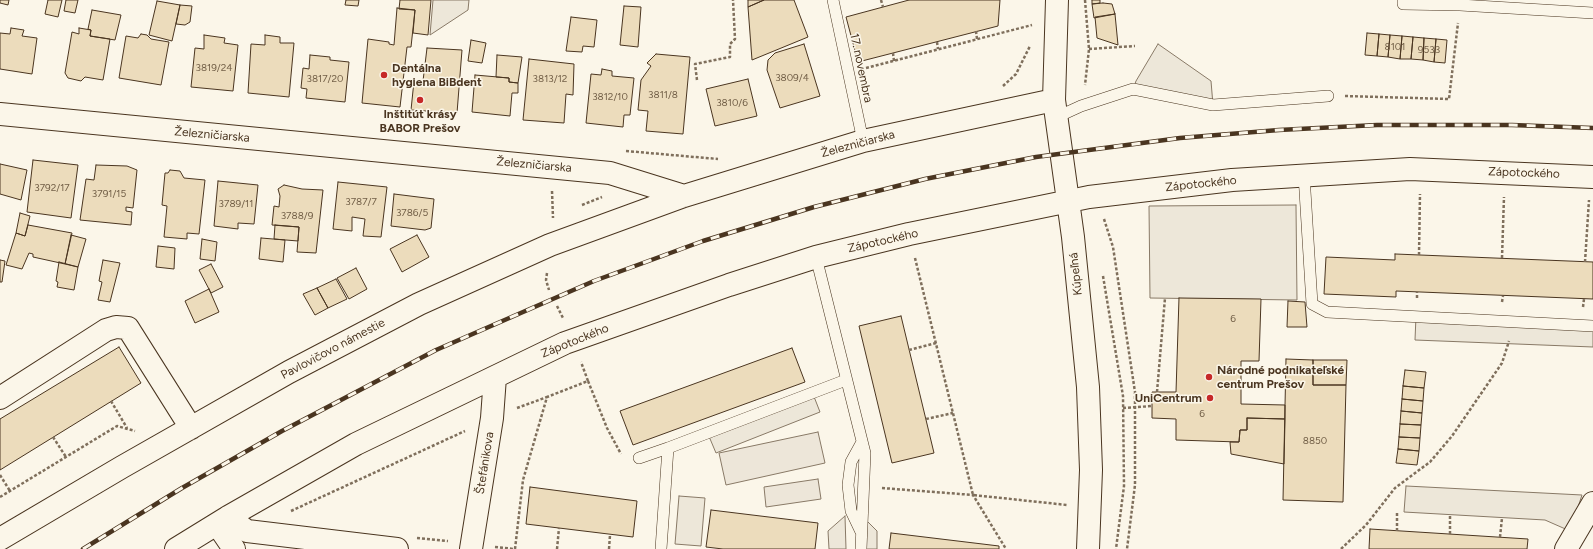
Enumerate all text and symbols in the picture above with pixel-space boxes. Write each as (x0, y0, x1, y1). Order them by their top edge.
street label: 17. novembra (847, 32, 875, 104)
house number: 8101 (1385, 41, 1405, 53)
house number: 9533 (1418, 44, 1440, 56)
place label: Dentálna hygiena BiBdent (392, 61, 482, 89)
house number: 3819/24 (195, 62, 233, 74)
marker: Dentálna hygiena BiBdent (379, 70, 389, 80)
house number: 3809/4 (775, 72, 809, 84)
house number: 3817/20 (307, 73, 343, 85)
house number: 3813/12 (533, 73, 567, 85)
house number: 3811/8 (648, 89, 678, 101)
house number: 3812/10 (592, 91, 628, 103)
marker: Inštitút krásy BABOR Prešov (415, 95, 425, 105)
house number: 3810/6 (716, 97, 748, 109)
place label: Inštitút krásy BABOR Prešov (380, 107, 460, 135)
street label: Železničiarska (174, 125, 250, 145)
street label: Železničiarska (820, 127, 896, 161)
street label: Železničiarska (496, 155, 572, 175)
street label: Zápotockého (1488, 165, 1560, 181)
street label: Zápotockého (1165, 173, 1237, 195)
house number: 3792/17 (34, 182, 70, 194)
house number: 3791/15 (92, 188, 126, 200)
house number: 3787/7 (345, 196, 377, 208)
house number: 3789/11 (219, 198, 253, 210)
house number: 3786/5 (396, 207, 428, 219)
house number: 3788/9 (281, 210, 313, 222)
street label: Zápotockého (846, 226, 920, 256)
street label: Kúpeľná (1067, 252, 1085, 296)
house number: 6 (1230, 313, 1236, 325)
street label: Pavlovičovo námestie (278, 315, 388, 383)
street label: Zápotockého (539, 321, 611, 361)
place label: Národné podnikateľské centrum Prešov (1217, 363, 1344, 391)
marker: Národné podnikateľské centrum Prešov (1204, 372, 1214, 382)
place label: UniCentrum (1135, 391, 1202, 405)
marker: UniCentrum (1205, 393, 1215, 403)
house number: 6 (1199, 408, 1205, 420)
street label: Štefánikova (473, 431, 497, 495)
house number: 8850 (1303, 435, 1327, 447)

